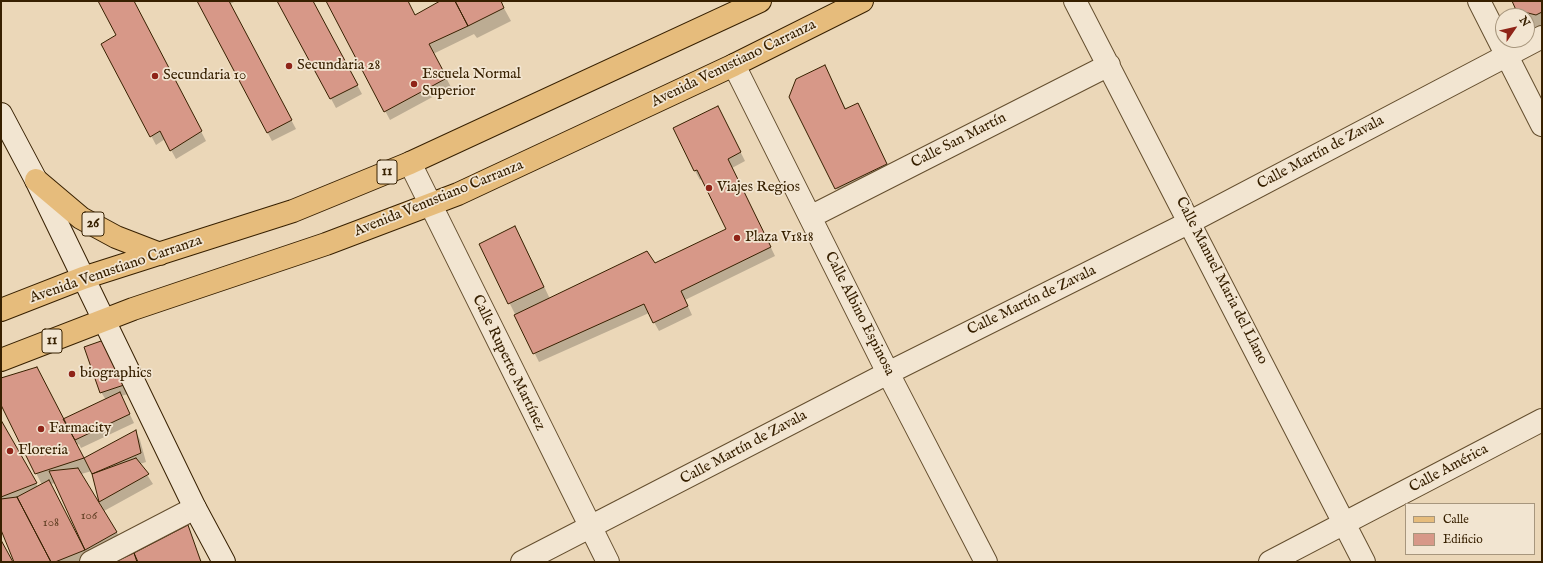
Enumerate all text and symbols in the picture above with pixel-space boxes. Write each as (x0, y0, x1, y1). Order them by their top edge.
north arrow (1495, 8, 1535, 48)
text: N (1516, 14, 1533, 30)
street label: Avenida Venustiano Carranza (649, 16, 819, 112)
place label: Secundaria 28 (297, 57, 380, 75)
marker: Secundaria 28 (284, 61, 294, 71)
place label: Escuela Normal Superior (422, 66, 521, 101)
place label: Secundaria 10 (163, 67, 246, 85)
marker: Secundaria 10 (150, 71, 160, 81)
marker: Escuela Normal Superior (409, 79, 419, 89)
street label: Calle San Martín (908, 109, 1010, 173)
street label: Calle Martín de Zavala (1255, 112, 1387, 194)
street label: Avenida Venustiano Carranza (352, 157, 526, 241)
road number: 11 (377, 160, 397, 184)
place label: Viajes Regios (717, 179, 800, 197)
marker: Viajes Regios (704, 183, 714, 193)
street label: Calle Manuel Maria del Llano (1171, 194, 1271, 368)
road number: 26 (82, 212, 104, 236)
place label: Plaza V1818 (745, 229, 814, 247)
street label: Avenida Venustiano Carranza (28, 232, 204, 308)
marker: Plaza V1818 (732, 233, 742, 243)
street label: Calle Albino Espinosa (820, 249, 898, 379)
street label: Calle Martín de Zavala (965, 262, 1099, 340)
street label: Calle Ruperto Martínez (467, 292, 549, 434)
road number: 11 (42, 329, 62, 353)
place label: biographics (80, 365, 152, 383)
marker: biographics (67, 369, 77, 379)
street label: Calle Martín de Zavala (678, 407, 810, 489)
place label: Farmacity (49, 420, 111, 438)
marker: Farmacity (36, 424, 46, 434)
street label: Calle América (1407, 441, 1491, 497)
place label: Floreria (18, 442, 68, 460)
marker: Floreria (5, 446, 15, 456)
legend (1405, 503, 1535, 555)
house number: 106 (81, 508, 97, 524)
text: Calle (1443, 512, 1469, 527)
house number: 108 (43, 515, 59, 531)
text: Edificio (1443, 532, 1483, 547)

